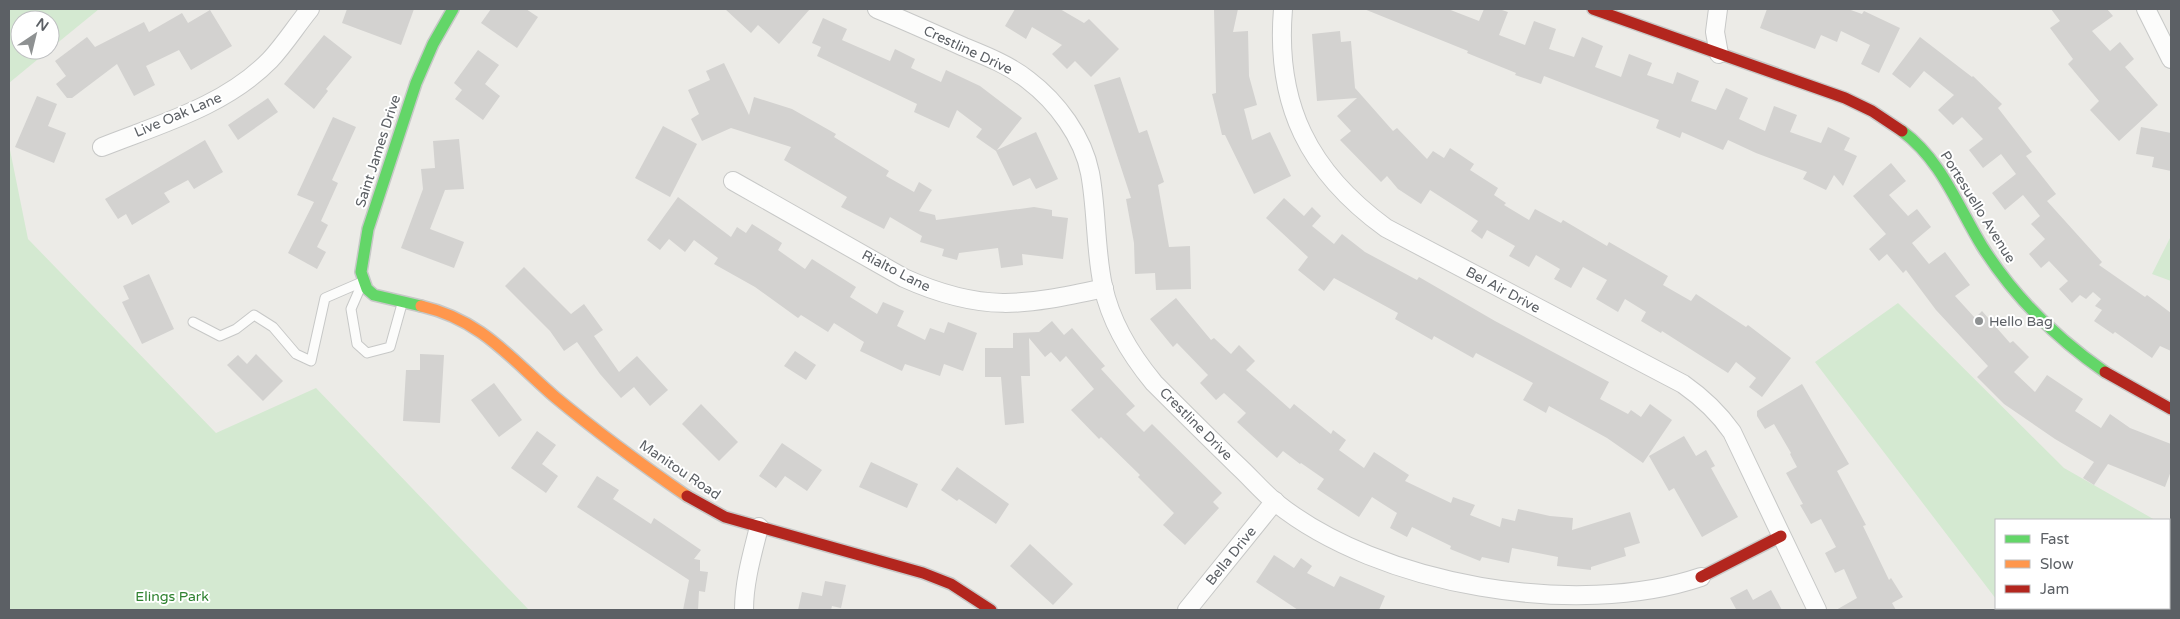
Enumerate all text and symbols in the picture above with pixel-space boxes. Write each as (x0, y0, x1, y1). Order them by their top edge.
north arrow (10, 10, 60, 60)
text: N (33, 15, 52, 35)
street label: Crestline Drive (921, 22, 1015, 78)
street label: Live Oak Lane (132, 89, 224, 141)
street label: Saint James Drive (352, 93, 404, 209)
street label: Portesuello Avenue (1937, 148, 2019, 266)
street label: Rialto Lane (859, 246, 933, 296)
street label: Bel Air Drive (1463, 263, 1543, 317)
place label: Hello Bag (1989, 313, 2053, 330)
marker: Hello Bag (1973, 315, 1985, 327)
street label: Crestline Drive (1156, 384, 1236, 464)
street label: Manitou Road (636, 437, 724, 503)
legend (1995, 519, 2170, 609)
street label: Bella Drive (1202, 523, 1260, 589)
text: Fast (2040, 530, 2070, 548)
text: Slow (2040, 555, 2074, 573)
text: Jam (2040, 580, 2069, 598)
park label: Elings Park (135, 588, 209, 605)

